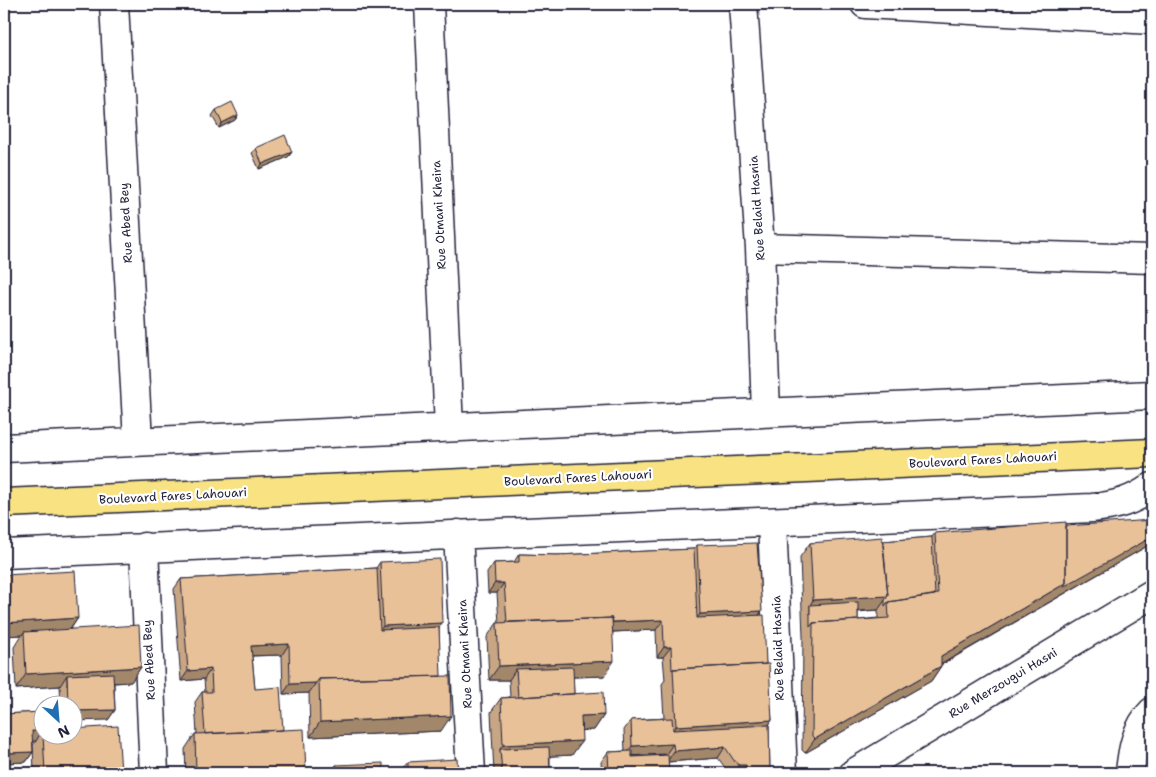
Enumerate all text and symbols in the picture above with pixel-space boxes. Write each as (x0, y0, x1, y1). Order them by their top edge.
street label: Rue Belaid Hasnia (745, 154, 769, 261)
street label: Rue Otmani Kheira (428, 160, 450, 270)
street label: Rue Abed Bey (116, 182, 136, 264)
street label: Boulevard Fares Lahouari (909, 448, 1057, 472)
street label: Boulevard Fares Lahouari (504, 466, 652, 490)
street label: Boulevard Fares Lahouari (99, 484, 247, 508)
street label: Rue Belaid Hasnia (768, 595, 788, 701)
street label: Rue Otmani Kheira (454, 599, 476, 709)
street label: Rue Abed Bey (139, 619, 159, 701)
street label: Rue Merzougui Hasni (946, 644, 1060, 722)
north arrow (32, 694, 82, 744)
text: N (55, 721, 73, 742)

